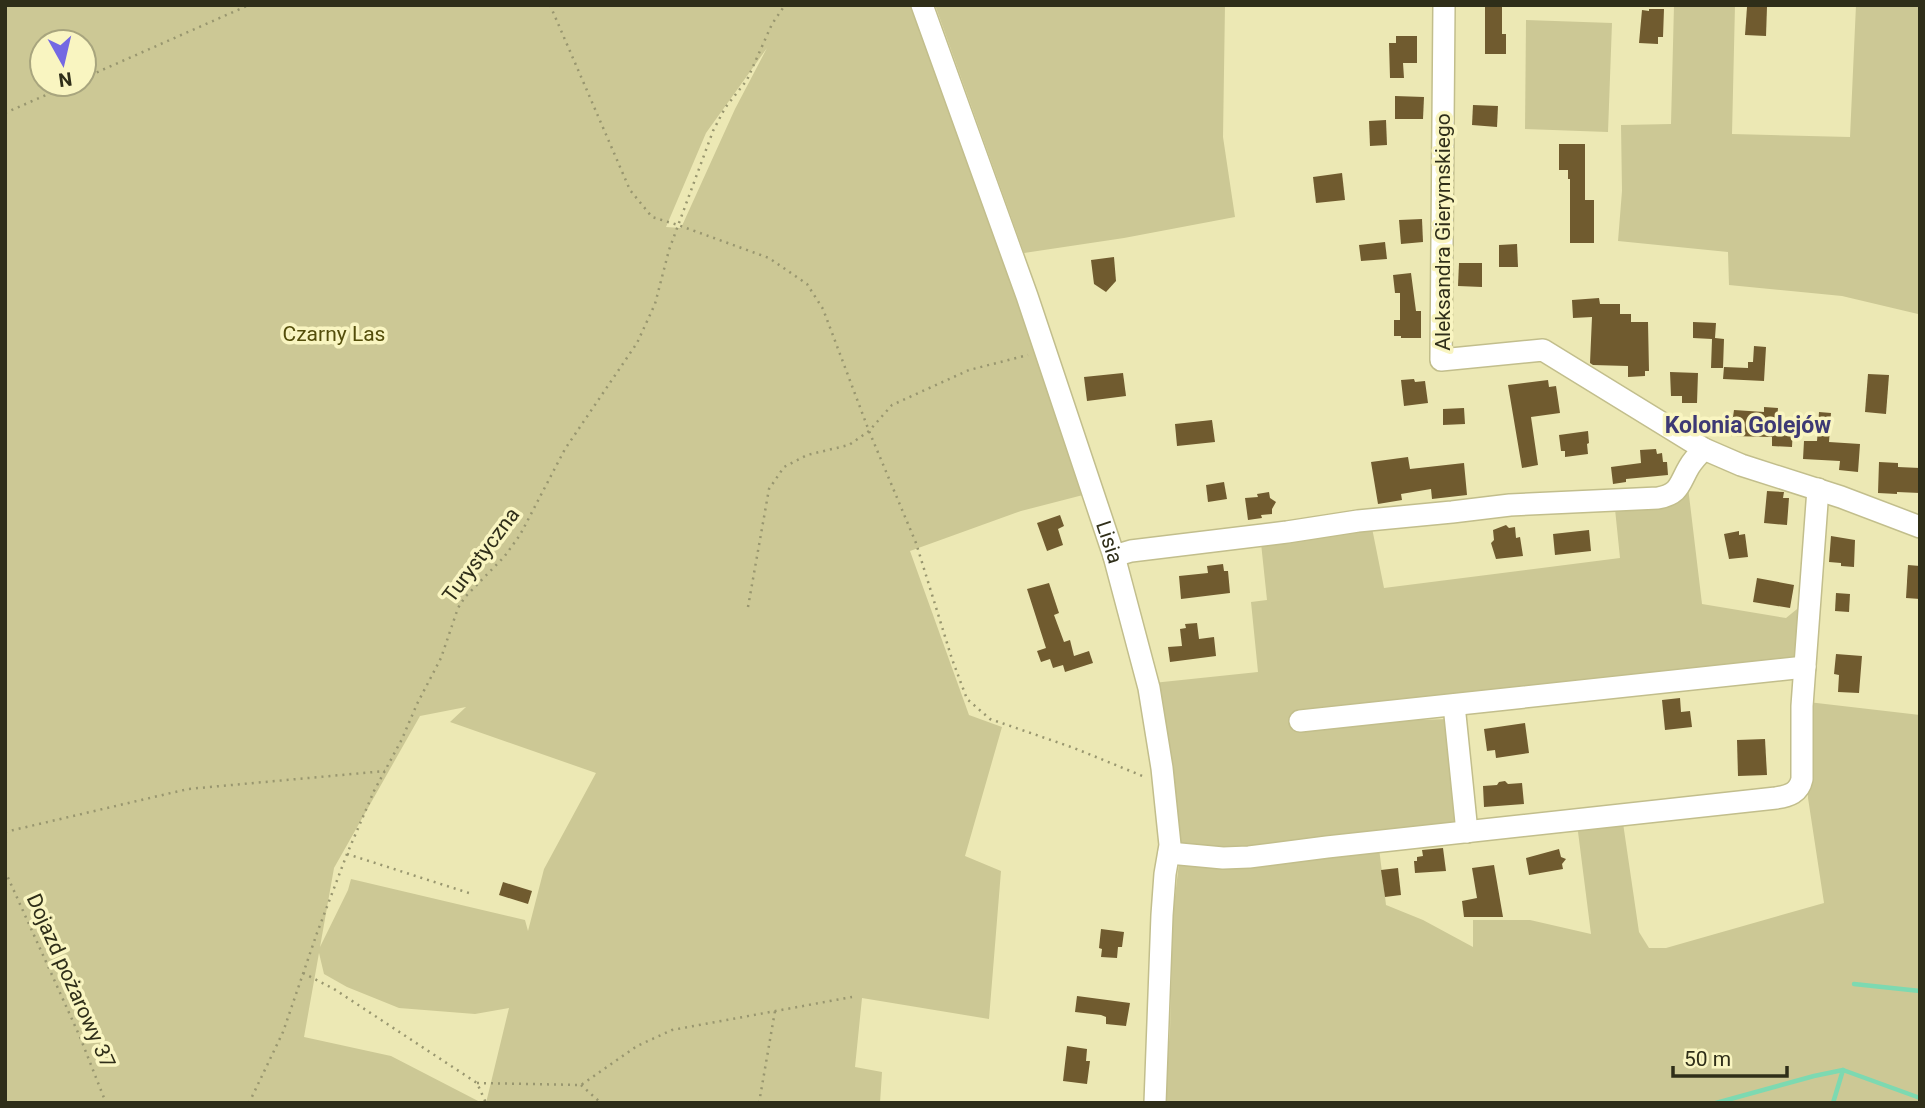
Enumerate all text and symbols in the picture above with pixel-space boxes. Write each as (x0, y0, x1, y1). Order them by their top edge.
north arrow (28, 28, 98, 98)
text: N (57, 67, 74, 92)
street label: Aleksandra Gierymskiego (1431, 113, 1455, 351)
park label: Czarny Las (283, 322, 385, 346)
district label: Kolonia Golejów (1665, 412, 1831, 439)
street label: Turystyczna (438, 503, 524, 607)
street label: Lisia (1091, 518, 1127, 566)
street label: Dojazd pożarowy 37 (22, 890, 120, 1072)
scale bar (1673, 1034, 1787, 1078)
text: 50 m (1684, 1047, 1731, 1071)

